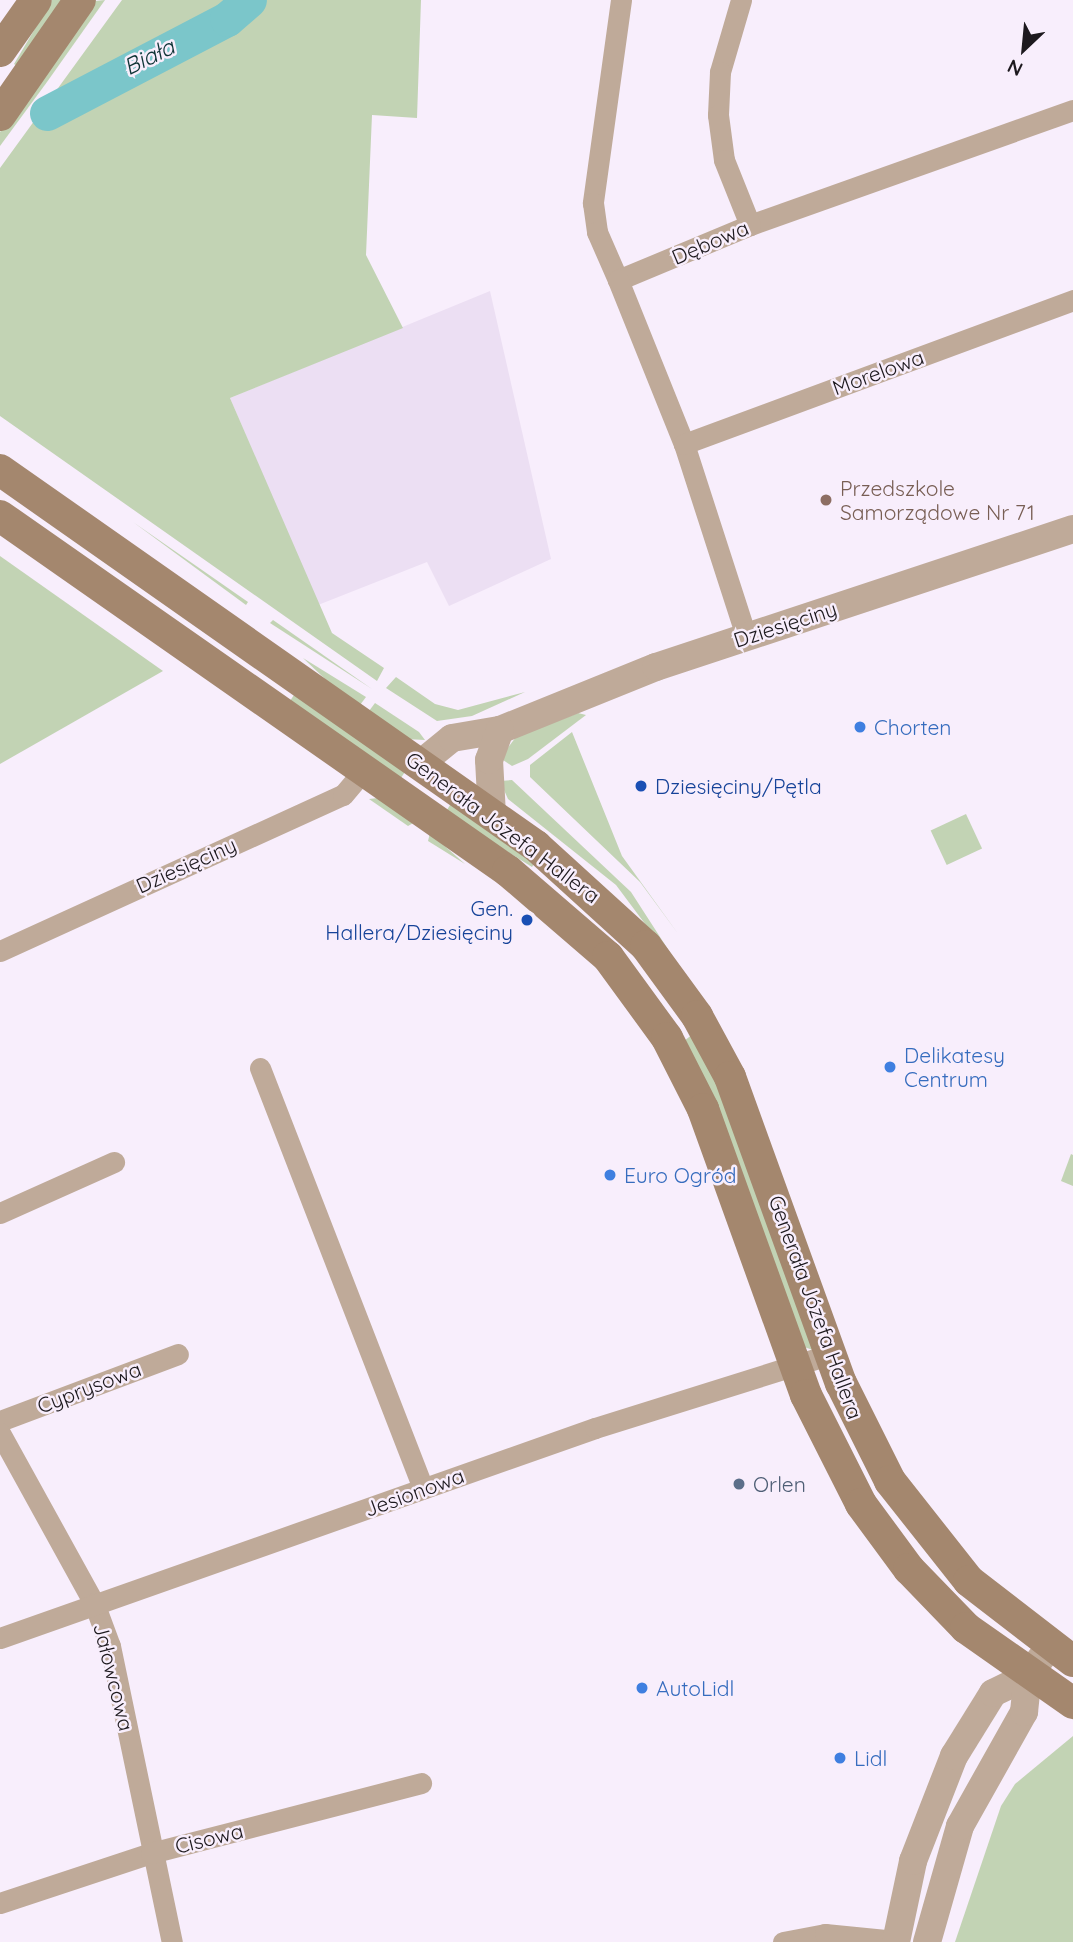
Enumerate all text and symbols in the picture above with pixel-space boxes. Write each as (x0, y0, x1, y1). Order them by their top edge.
north arrow (989, 14, 1059, 84)
water label: Biała (119, 33, 179, 81)
text: N (1003, 54, 1026, 82)
street label: Dębowa (668, 215, 752, 269)
street label: Morelowa (829, 344, 927, 400)
place label: Przedszkole Samorządowe Nr 71 (840, 475, 1035, 525)
marker: Przedszkole Samorządowe Nr 71 (818, 492, 834, 508)
street label: Dziesięciny (730, 595, 840, 653)
place label: Chorten (874, 714, 951, 740)
marker: Chorten (852, 719, 868, 735)
street label: Generała Józefa Hallera (401, 746, 605, 908)
place label: Dziesięciny/Pętla (655, 773, 822, 799)
marker: Dziesięciny/Pętla (633, 778, 649, 794)
street label: Dziesięciny (132, 832, 240, 898)
place label: Gen. Hallera/Dziesięciny (325, 895, 513, 945)
marker: Gen. Hallera/Dziesięciny (519, 912, 535, 928)
place label: Delikatesy Centrum (904, 1042, 1005, 1092)
marker: Delikatesy Centrum (882, 1059, 898, 1075)
place label: Euro Ogród (624, 1162, 736, 1188)
marker: Euro Ogród (602, 1167, 618, 1183)
street label: Generała Józefa Hallera (764, 1192, 868, 1422)
street label: Cyprysowa (33, 1356, 145, 1418)
street label: Jesionowa (361, 1462, 467, 1522)
place label: Orlen (753, 1471, 806, 1497)
marker: Orlen (731, 1476, 747, 1492)
street label: Jałowcowa (88, 1620, 140, 1734)
place label: AutoLidl (656, 1675, 734, 1701)
marker: AutoLidl (634, 1680, 650, 1696)
place label: Lidl (854, 1745, 887, 1771)
marker: Lidl (832, 1750, 848, 1766)
street label: Cisowa (172, 1817, 246, 1859)

